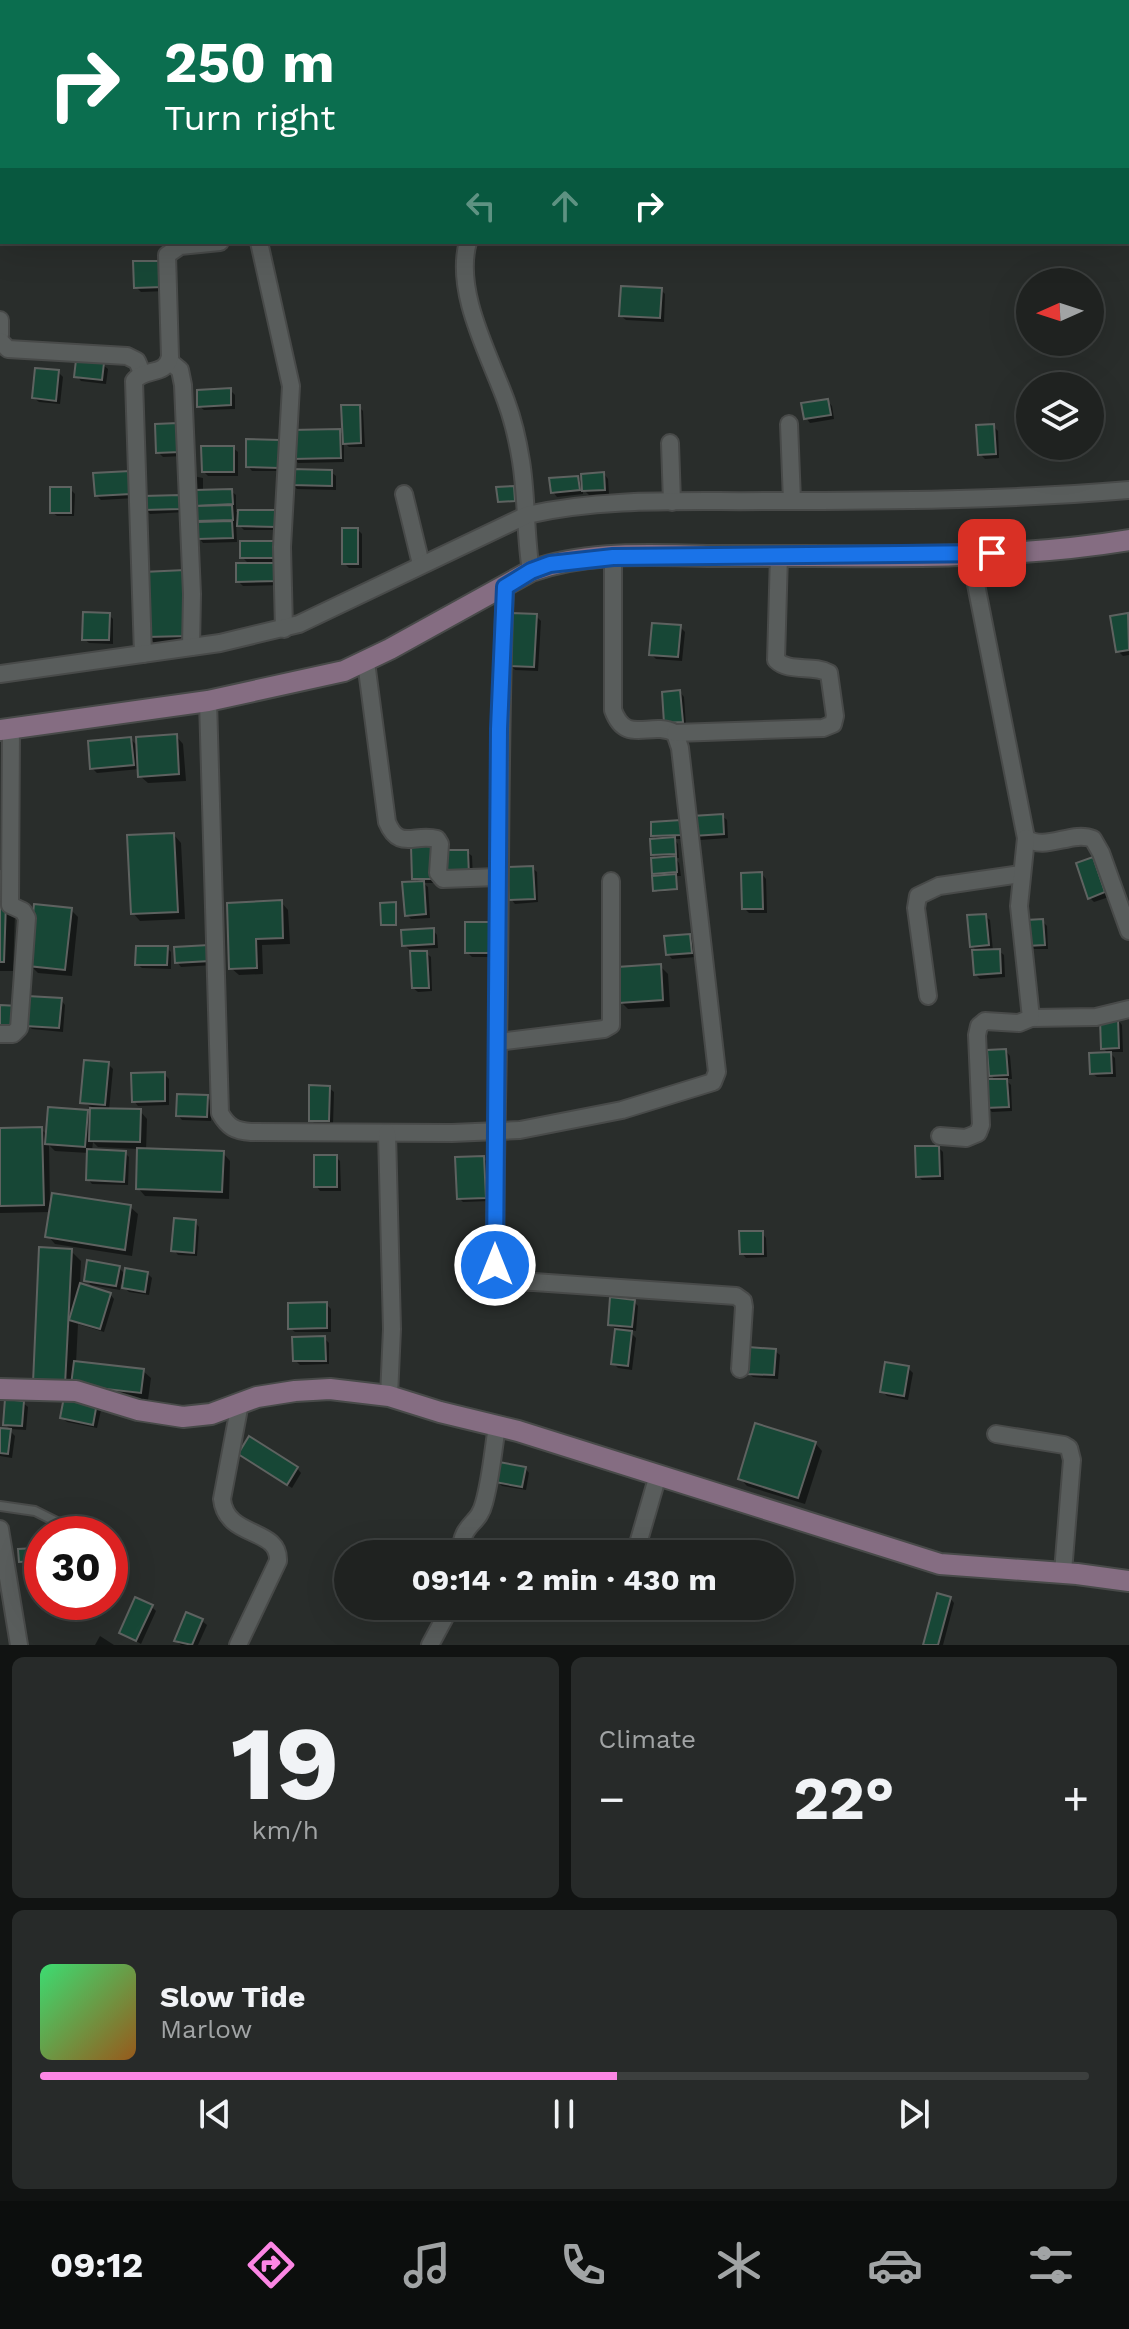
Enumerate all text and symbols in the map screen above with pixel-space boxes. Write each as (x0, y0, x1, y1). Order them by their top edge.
text: 250 m (164, 30, 335, 96)
icon: right (32, 32, 136, 136)
text: Turn right (164, 97, 335, 139)
icon: left (459, 184, 503, 228)
icon: ahead (543, 184, 587, 228)
icon: right (627, 184, 671, 228)
north arrow (1016, 268, 1104, 356)
map controls (1016, 268, 1104, 460)
button: layers (1016, 372, 1104, 460)
pin (958, 519, 1026, 587)
icon: arrive (970, 531, 1014, 575)
position arrow (453, 1223, 537, 1307)
speed limit sign: 30 (24, 1516, 128, 1620)
text: 09:14 · 2 min · 430 m (411, 1562, 717, 1597)
text: 19 (231, 1702, 340, 1824)
text: Climate (599, 1724, 696, 1754)
text: 22° (793, 1763, 894, 1834)
text: − (599, 1773, 625, 1825)
text: + (1062, 1773, 1089, 1825)
text: km/h (252, 1815, 319, 1845)
text: Slow Tide (160, 1979, 305, 2014)
text: Marlow (160, 2014, 252, 2044)
icon: previous (193, 2092, 237, 2136)
icon: pause (542, 2092, 586, 2136)
icon: next (892, 2092, 936, 2136)
icon: directions (243, 2237, 299, 2293)
icon: music (399, 2237, 455, 2293)
icon: phone (555, 2237, 611, 2293)
icon: climate (711, 2237, 767, 2293)
icon: car (867, 2237, 923, 2293)
icon: filters (1023, 2237, 1079, 2293)
text: 09:12 (50, 2244, 143, 2286)

